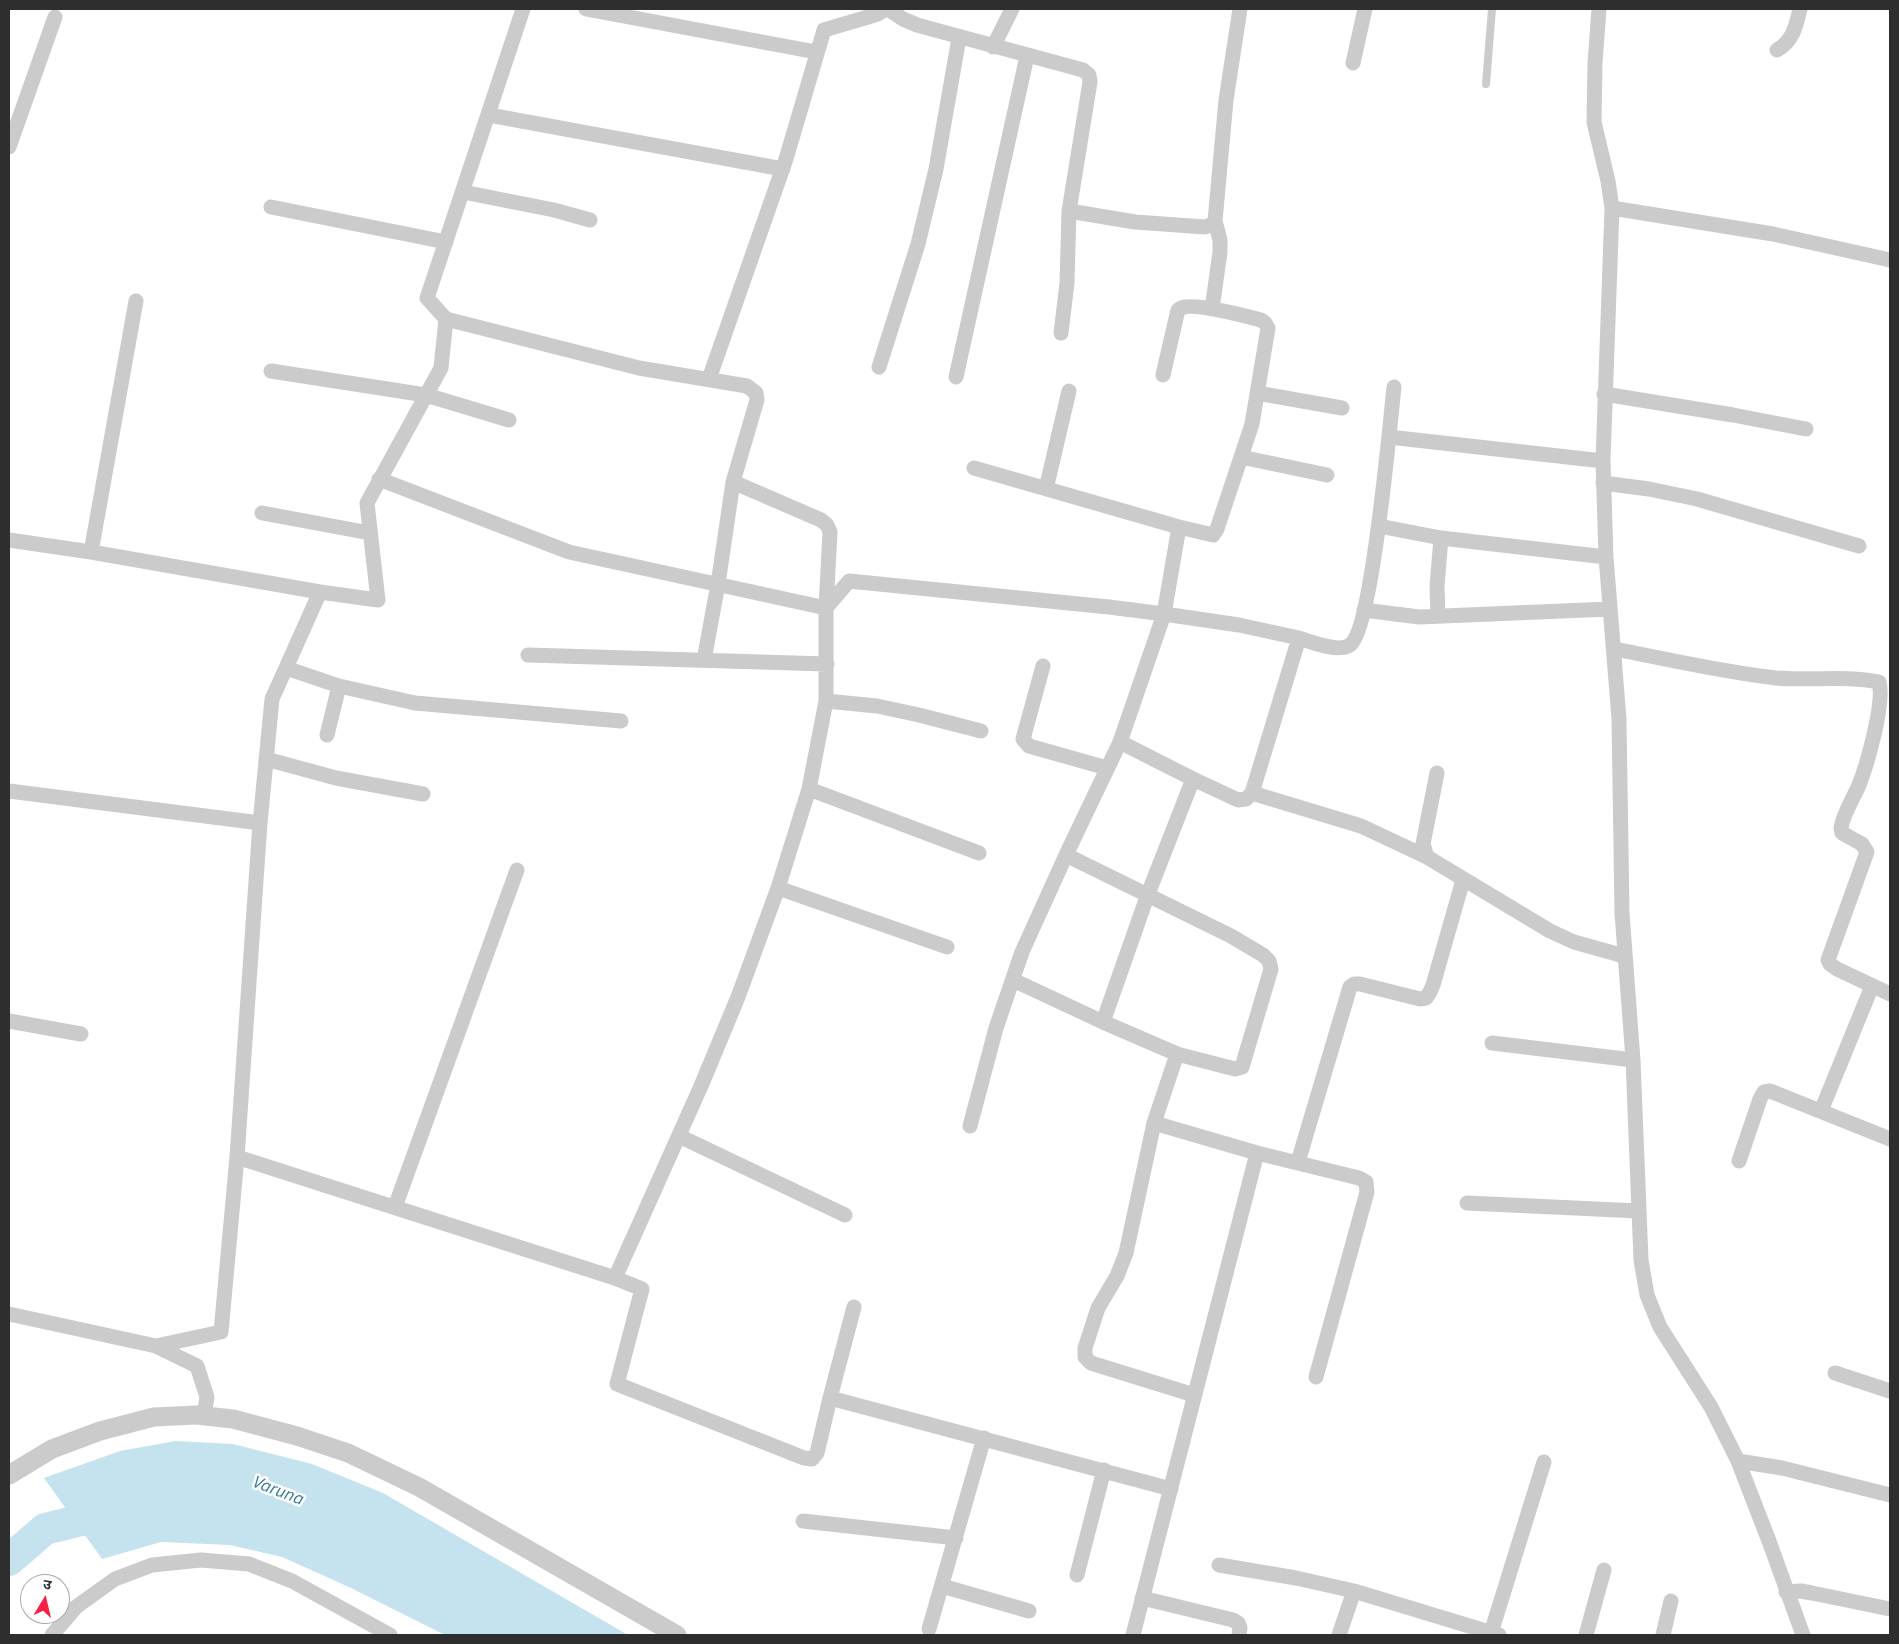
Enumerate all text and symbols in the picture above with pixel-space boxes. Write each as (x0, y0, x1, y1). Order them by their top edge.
water label: Varuna (250, 1472, 306, 1512)
north arrow (20, 1574, 70, 1624)
text: उ (42, 1575, 53, 1596)

